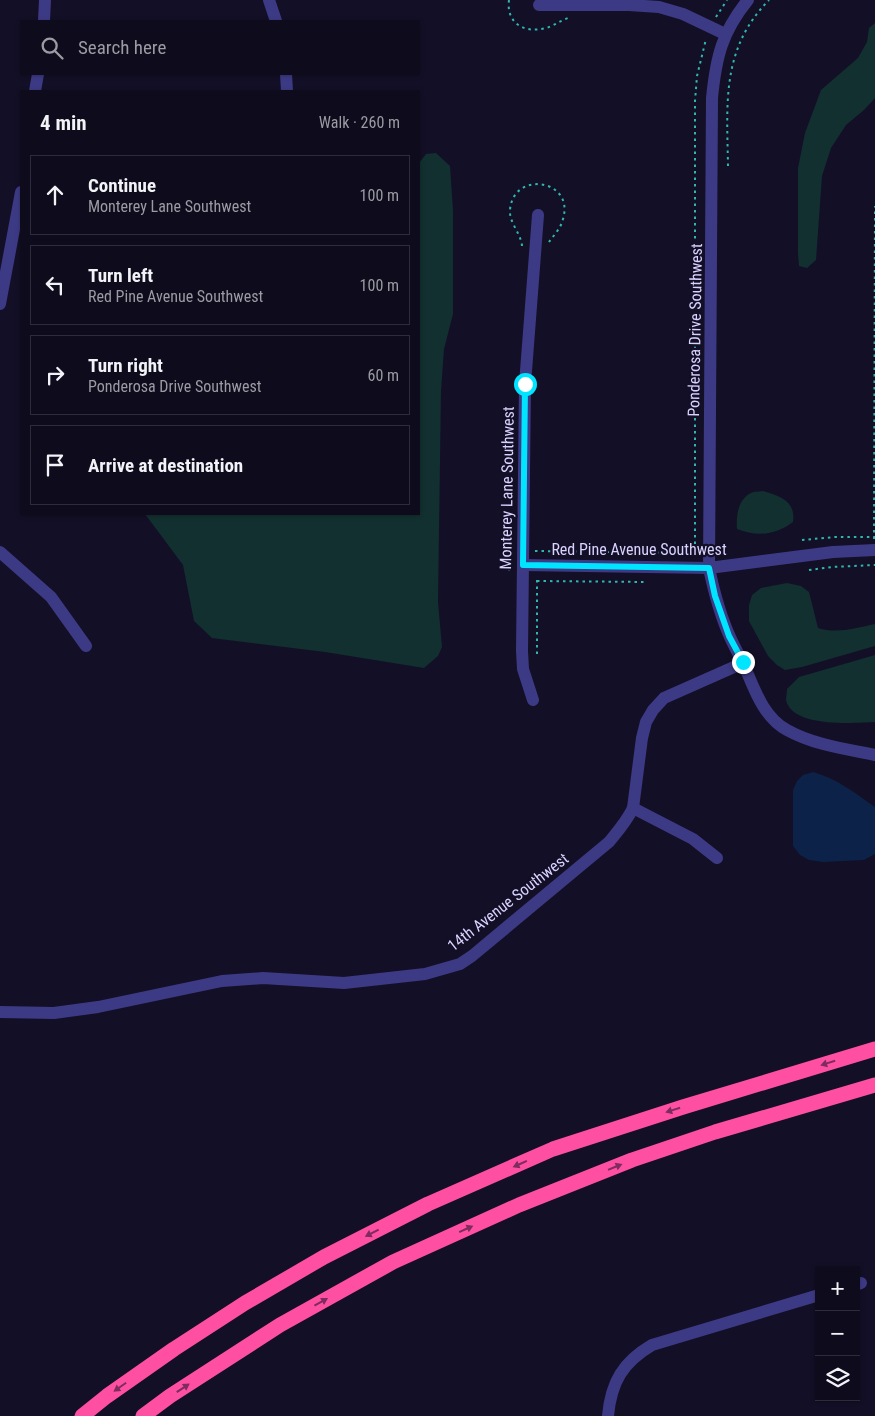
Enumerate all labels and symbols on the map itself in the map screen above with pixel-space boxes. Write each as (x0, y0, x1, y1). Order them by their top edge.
street label: Ponderosa Drive Southwest (684, 243, 706, 417)
route start (514, 373, 537, 396)
street label: Monterey Lane Southwest (496, 406, 518, 570)
street label: Red Pine Avenue Southwest (551, 540, 727, 559)
route end (732, 651, 755, 674)
street label: 14th Avenue Southwest (444, 849, 572, 955)
one-way arrow (821, 1060, 836, 1068)
one-way arrow (665, 1107, 680, 1114)
one-way arrow (513, 1161, 527, 1169)
one-way arrow (608, 1162, 623, 1170)
one-way arrow (459, 1225, 473, 1233)
one-way arrow (365, 1229, 379, 1237)
one-way arrow (313, 1298, 328, 1306)
one-way arrow (113, 1382, 127, 1392)
one-way arrow (176, 1383, 189, 1393)

